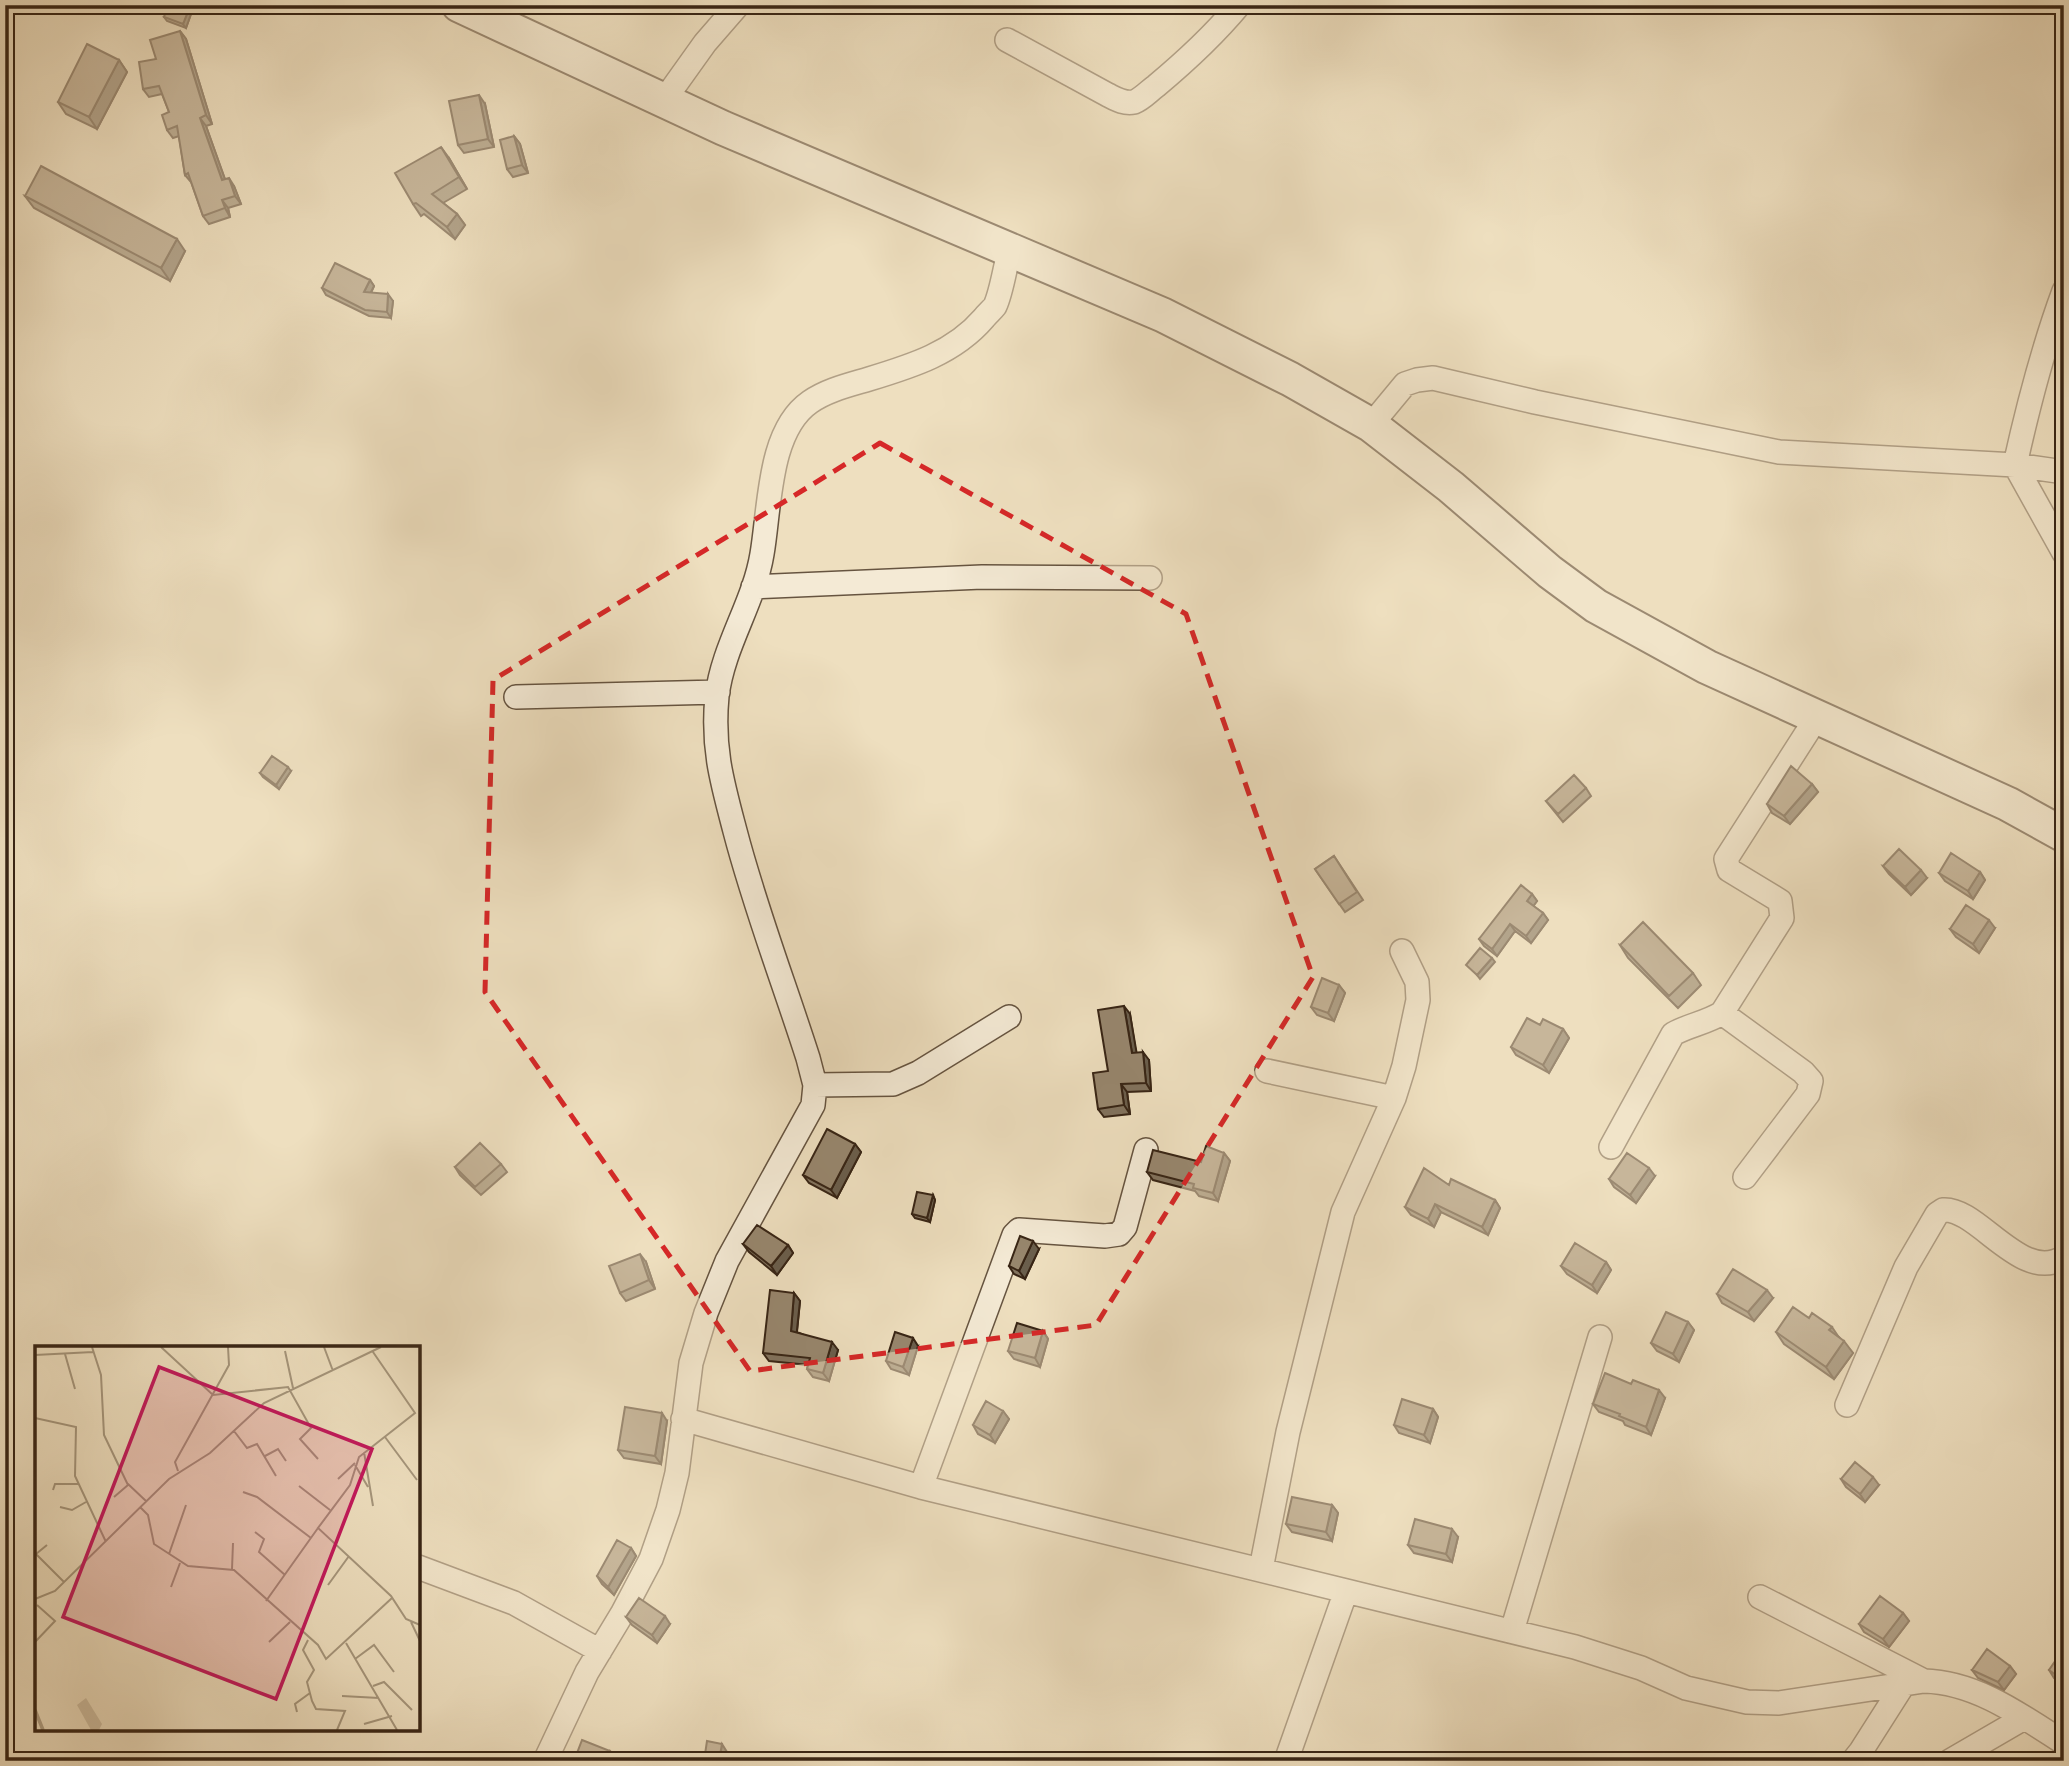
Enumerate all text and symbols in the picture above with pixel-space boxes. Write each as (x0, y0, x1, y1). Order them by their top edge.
inset map (35, 1346, 420, 1731)

